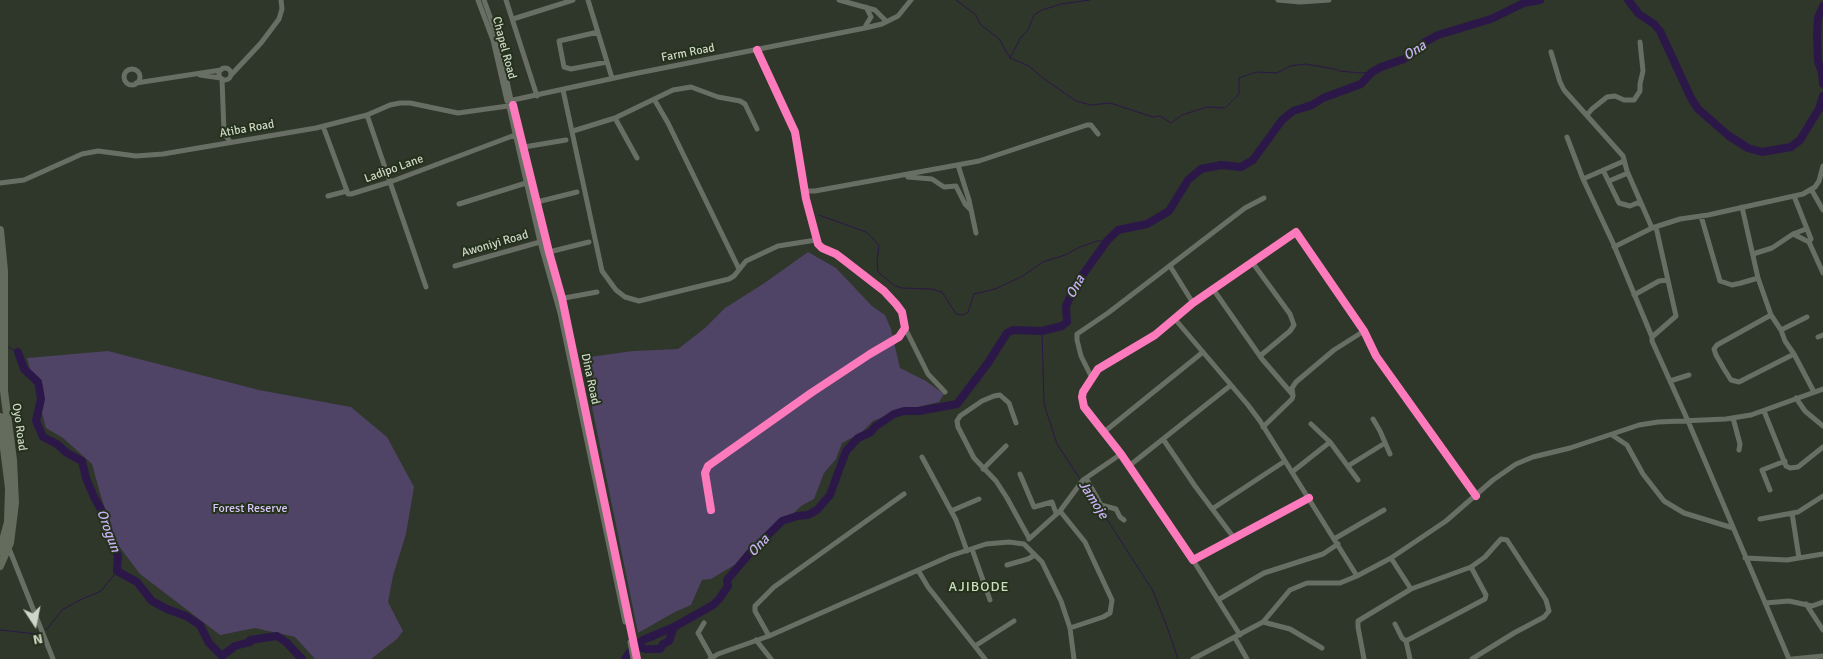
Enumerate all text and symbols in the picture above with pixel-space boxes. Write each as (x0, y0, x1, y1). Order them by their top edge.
street label: Chapel Road (489, 15, 519, 81)
water label: Ona (1400, 37, 1430, 65)
street label: Farm Road (660, 41, 716, 65)
street label: Atiba Road (218, 117, 276, 141)
street label: Ladipo Lane (363, 152, 425, 186)
street label: Awoniyi Road (460, 228, 530, 260)
water label: Ona (1063, 272, 1089, 302)
street label: Dina Road (578, 352, 602, 406)
street label: Oyo Road (9, 402, 29, 452)
water label: Jamoje (1074, 478, 1112, 522)
park label: Forest Reserve (213, 502, 287, 516)
water label: Orogun (93, 507, 123, 555)
water label: Ona (745, 532, 773, 560)
district label: AJIBODE (948, 579, 1010, 595)
north arrow (10, 599, 60, 649)
text: N (32, 630, 44, 648)

